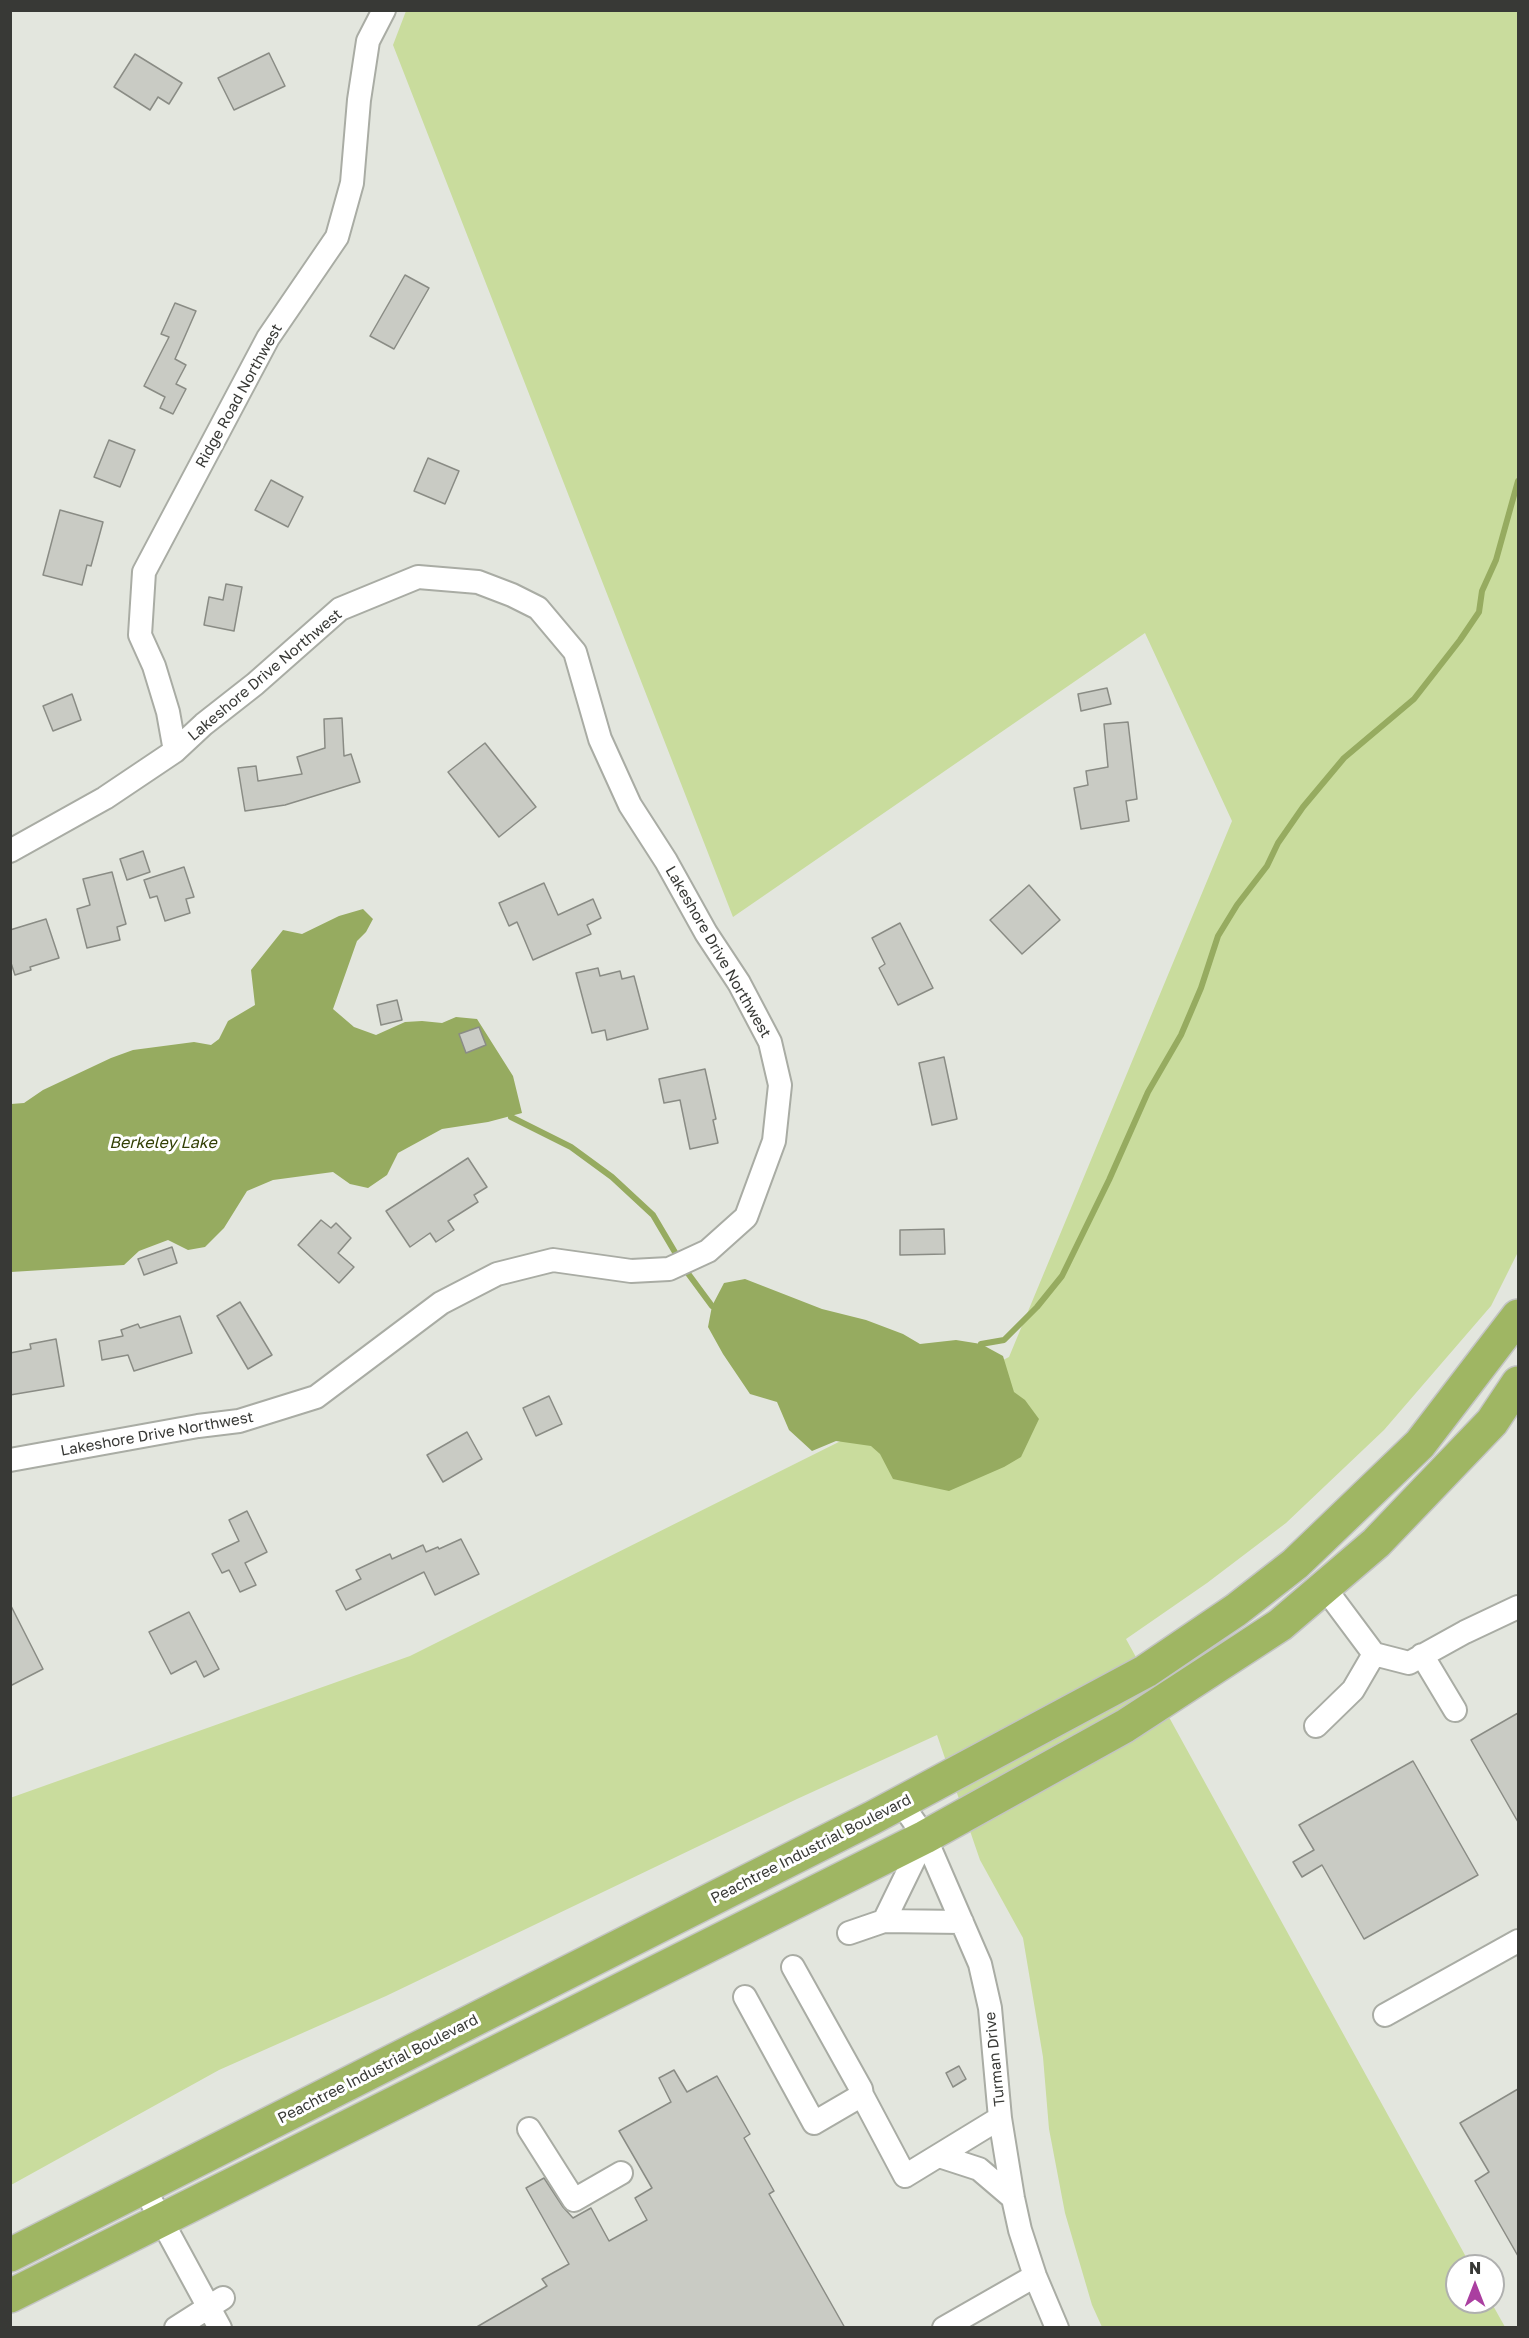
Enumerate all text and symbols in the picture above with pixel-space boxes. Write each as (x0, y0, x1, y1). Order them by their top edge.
street label: Ridge Road Northwest (192, 321, 286, 471)
street label: Lakeshore Drive Northwest (184, 605, 346, 745)
street label: Lakeshore Drive Northwest (661, 863, 775, 1041)
water label: Berkeley Lake (109, 1133, 217, 1153)
street label: Lakeshore Drive Northwest (59, 1408, 255, 1460)
street label: Peachtree Industrial Boulevard (708, 1790, 914, 1908)
street label: Peachtree Industrial Boulevard (275, 2010, 481, 2128)
street label: Turman Drive (981, 2011, 1009, 2107)
north arrow (1445, 2254, 1505, 2314)
text: N (1469, 2258, 1481, 2278)

